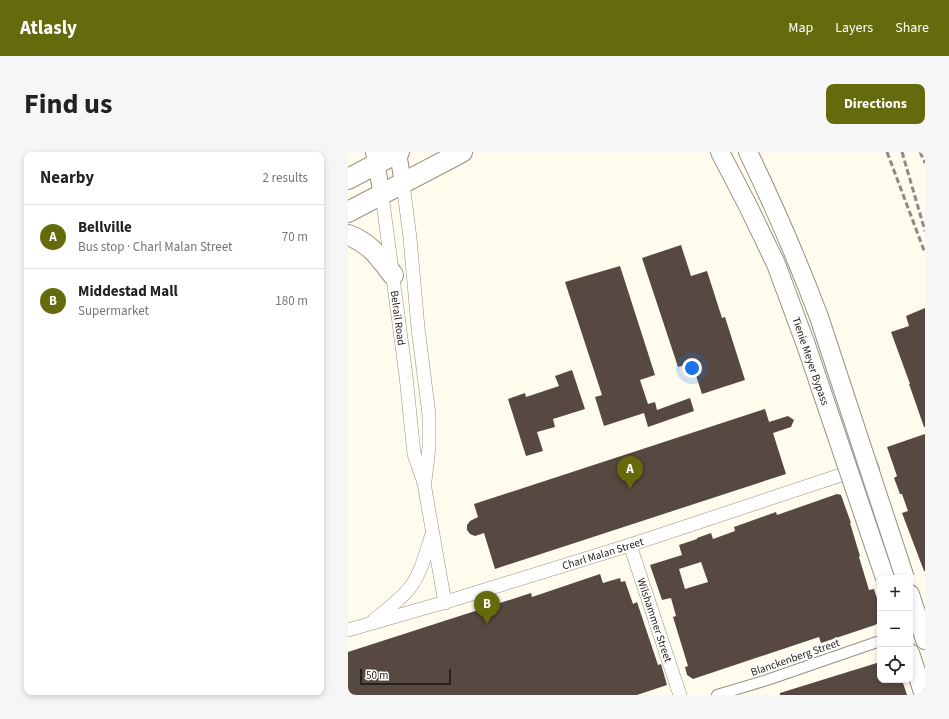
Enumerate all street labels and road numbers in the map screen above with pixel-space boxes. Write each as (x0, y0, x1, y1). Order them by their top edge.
street label: Belrail Road (387, 290, 409, 346)
street label: Tienie Meyer Bypass (788, 315, 833, 408)
street label: Charl Malan Street (560, 534, 646, 574)
street label: Wilshammer Street (634, 576, 676, 664)
street label: Blanckenberg Street (749, 635, 842, 680)

